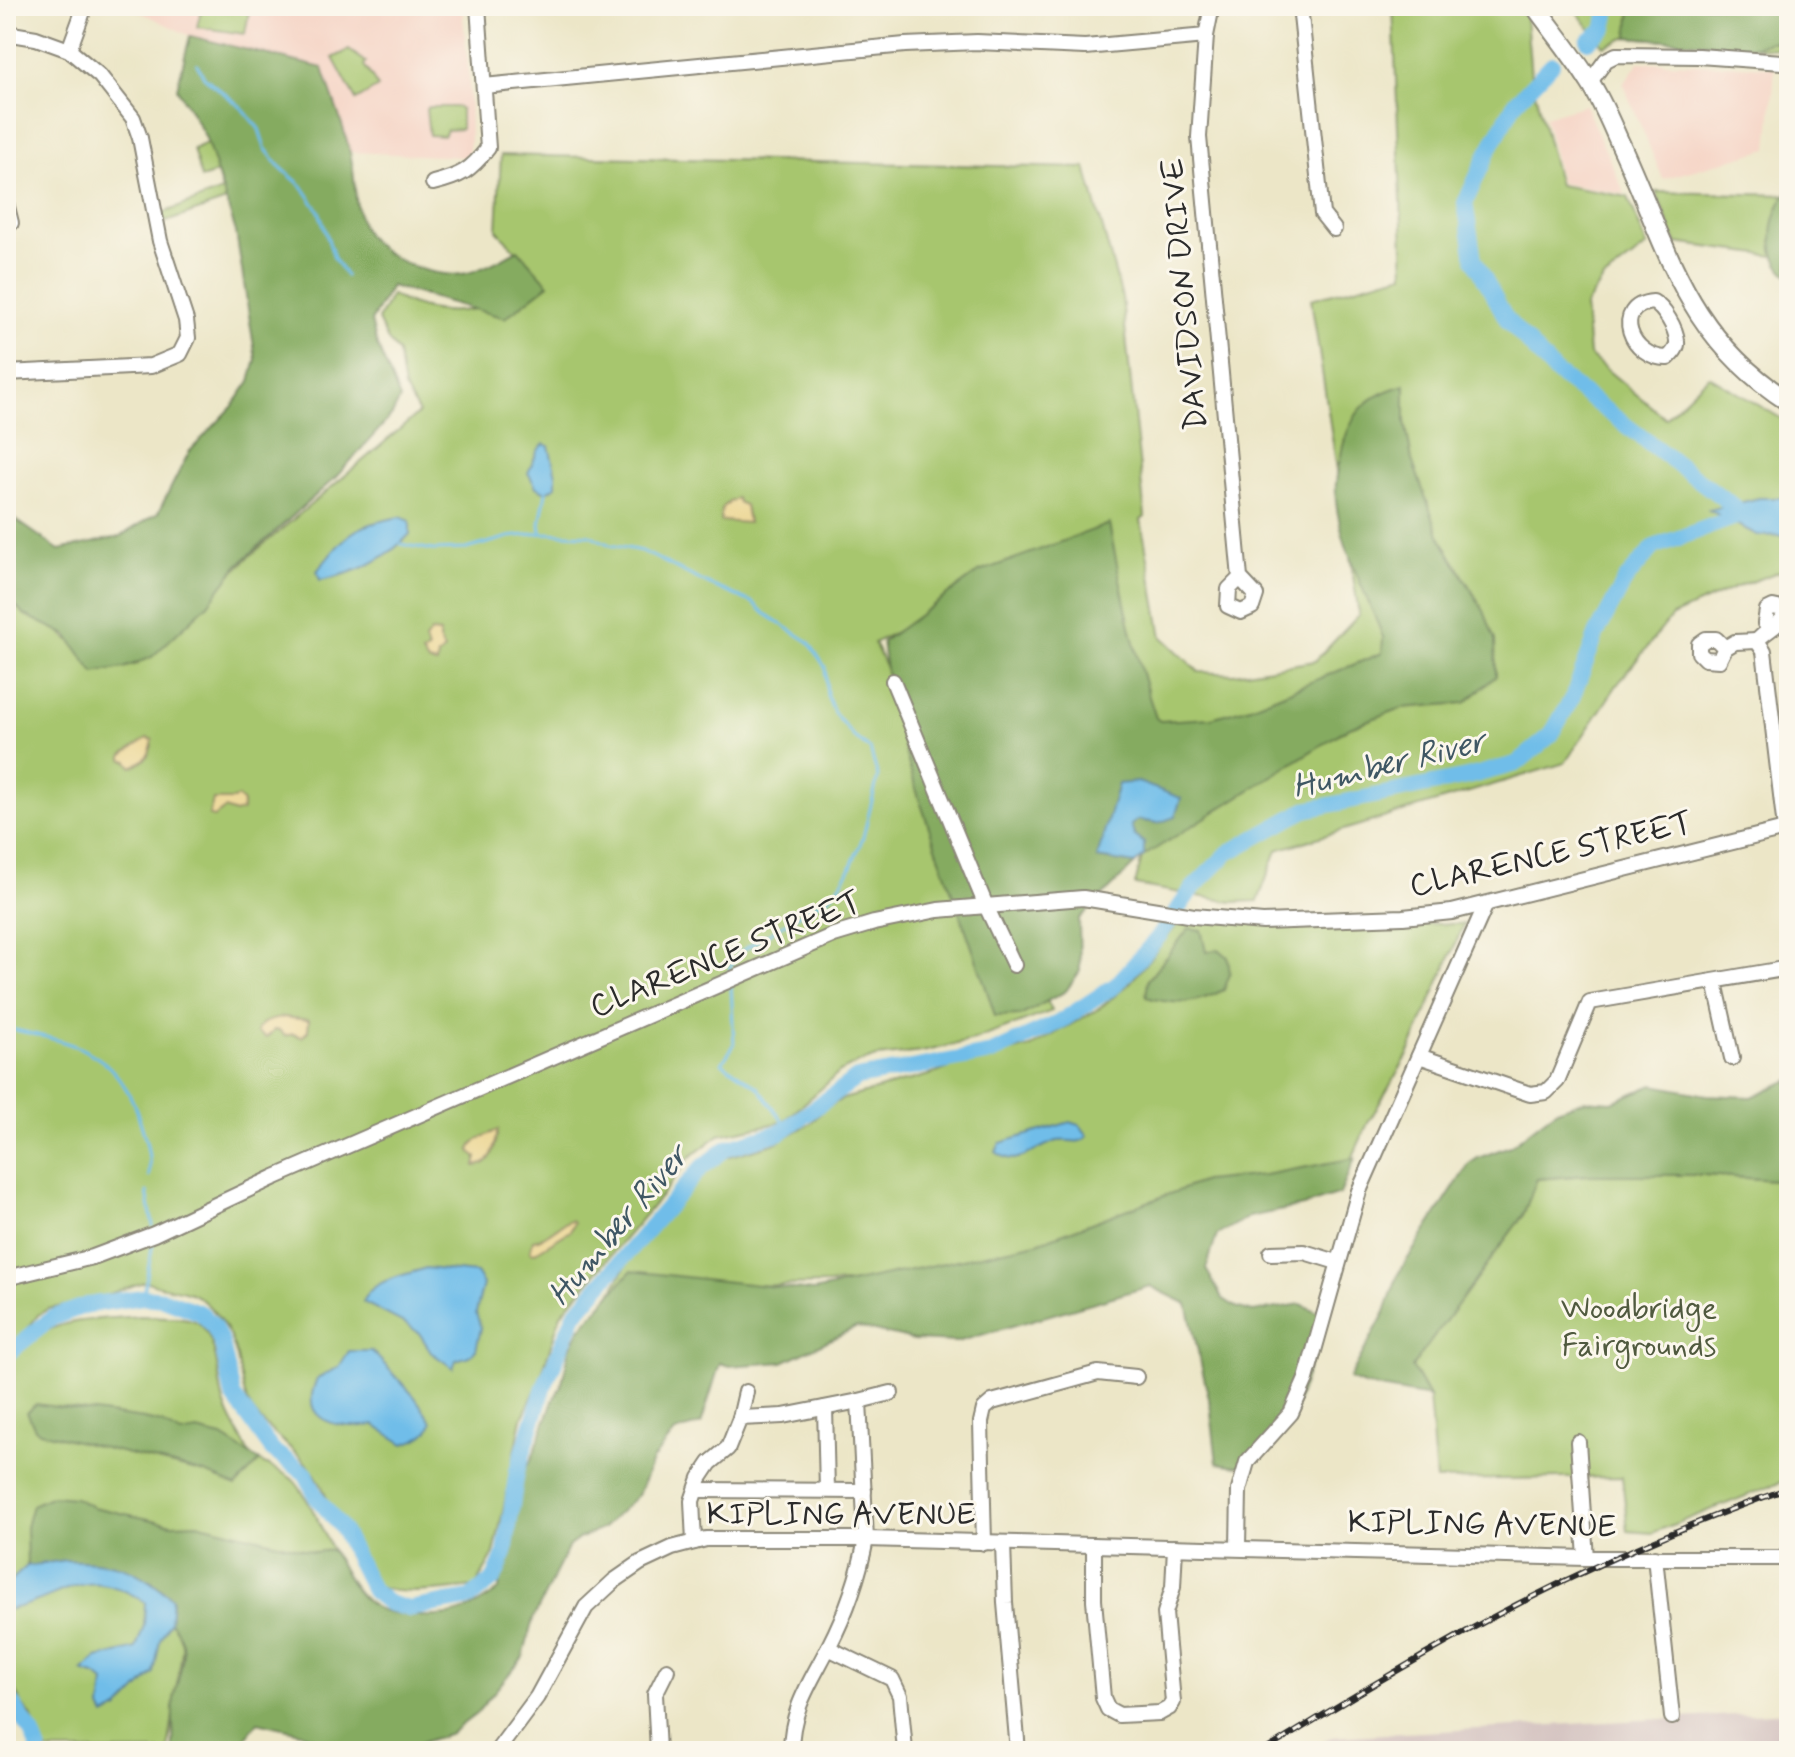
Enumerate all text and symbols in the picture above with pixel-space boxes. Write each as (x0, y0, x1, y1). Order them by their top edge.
street label: DAVIDSON DRIVE (1152, 156, 1218, 432)
water label: Humber River (1288, 718, 1494, 811)
street label: CLARENCE STREET (1405, 802, 1697, 908)
street label: CLARENCE STREET (584, 881, 868, 1029)
water label: Humber River (538, 1133, 702, 1316)
park label: Woodbridge Fairgrounds (1561, 1288, 1717, 1369)
street label: KIPLING AVENUE (707, 1494, 975, 1536)
street label: KIPLING AVENUE (1347, 1502, 1617, 1548)

